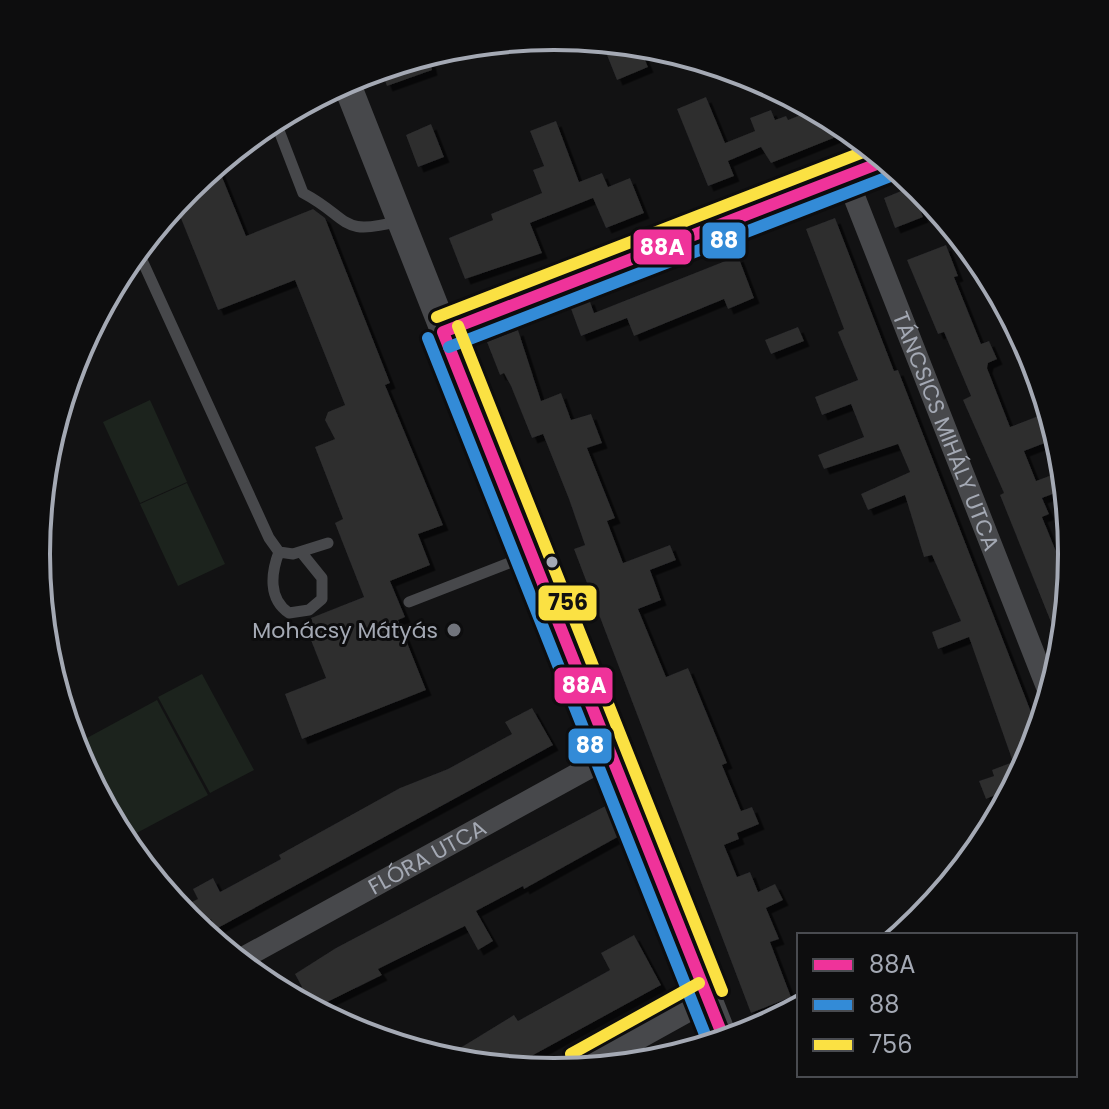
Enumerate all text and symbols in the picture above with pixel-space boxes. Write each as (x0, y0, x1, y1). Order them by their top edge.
line badge: 88 (701, 221, 747, 260)
text: 88 (710, 225, 738, 256)
line badge: 88A (632, 228, 693, 266)
text: 88A (640, 232, 684, 263)
street label: TÁNCSICS MIHÁLY UTCA (885, 307, 1007, 555)
unlabelled marker (544, 554, 560, 570)
line badge: 756 (537, 584, 598, 622)
text: 756 (548, 587, 588, 618)
place label: Mohácsy Mátyás (252, 615, 438, 646)
marker: Mohácsy Mátyás (445, 621, 463, 639)
line badge: 88A (553, 666, 614, 705)
text: 88A (562, 670, 606, 701)
line badge: 88 (567, 727, 613, 765)
text: 88 (576, 730, 604, 761)
street label: FLÓRA UTCA (362, 812, 492, 902)
legend (797, 933, 1077, 1077)
text: 88A (869, 948, 915, 981)
text: 88 (869, 988, 899, 1021)
text: 756 (869, 1028, 912, 1061)

